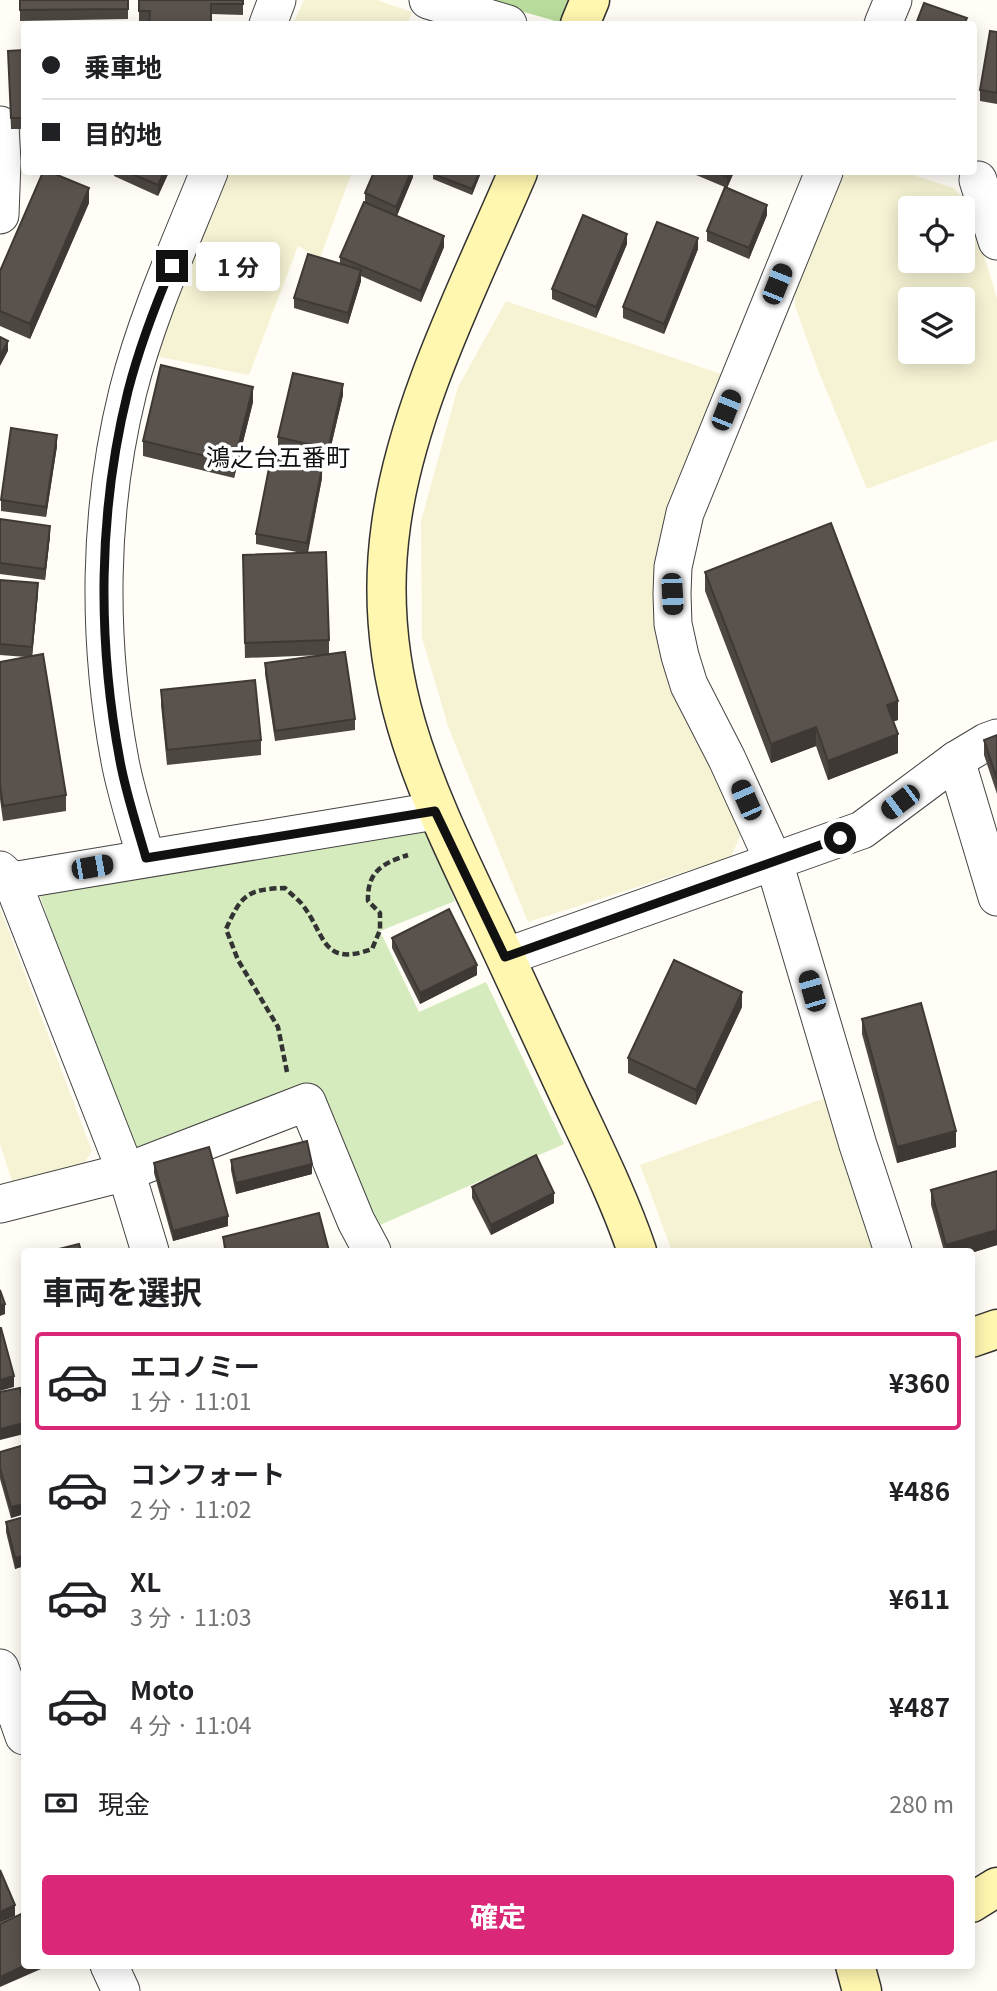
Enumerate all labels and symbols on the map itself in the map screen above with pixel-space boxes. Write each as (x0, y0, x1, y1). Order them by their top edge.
callout: 1 分 (196, 242, 280, 290)
route end (156, 250, 188, 282)
car (760, 261, 795, 307)
car (709, 387, 744, 433)
district label: 鴻之台五番町 (206, 438, 350, 473)
car (661, 572, 684, 616)
car (728, 777, 765, 823)
car (877, 781, 924, 823)
route start (824, 822, 856, 854)
car (70, 853, 115, 881)
car (797, 968, 828, 1014)

